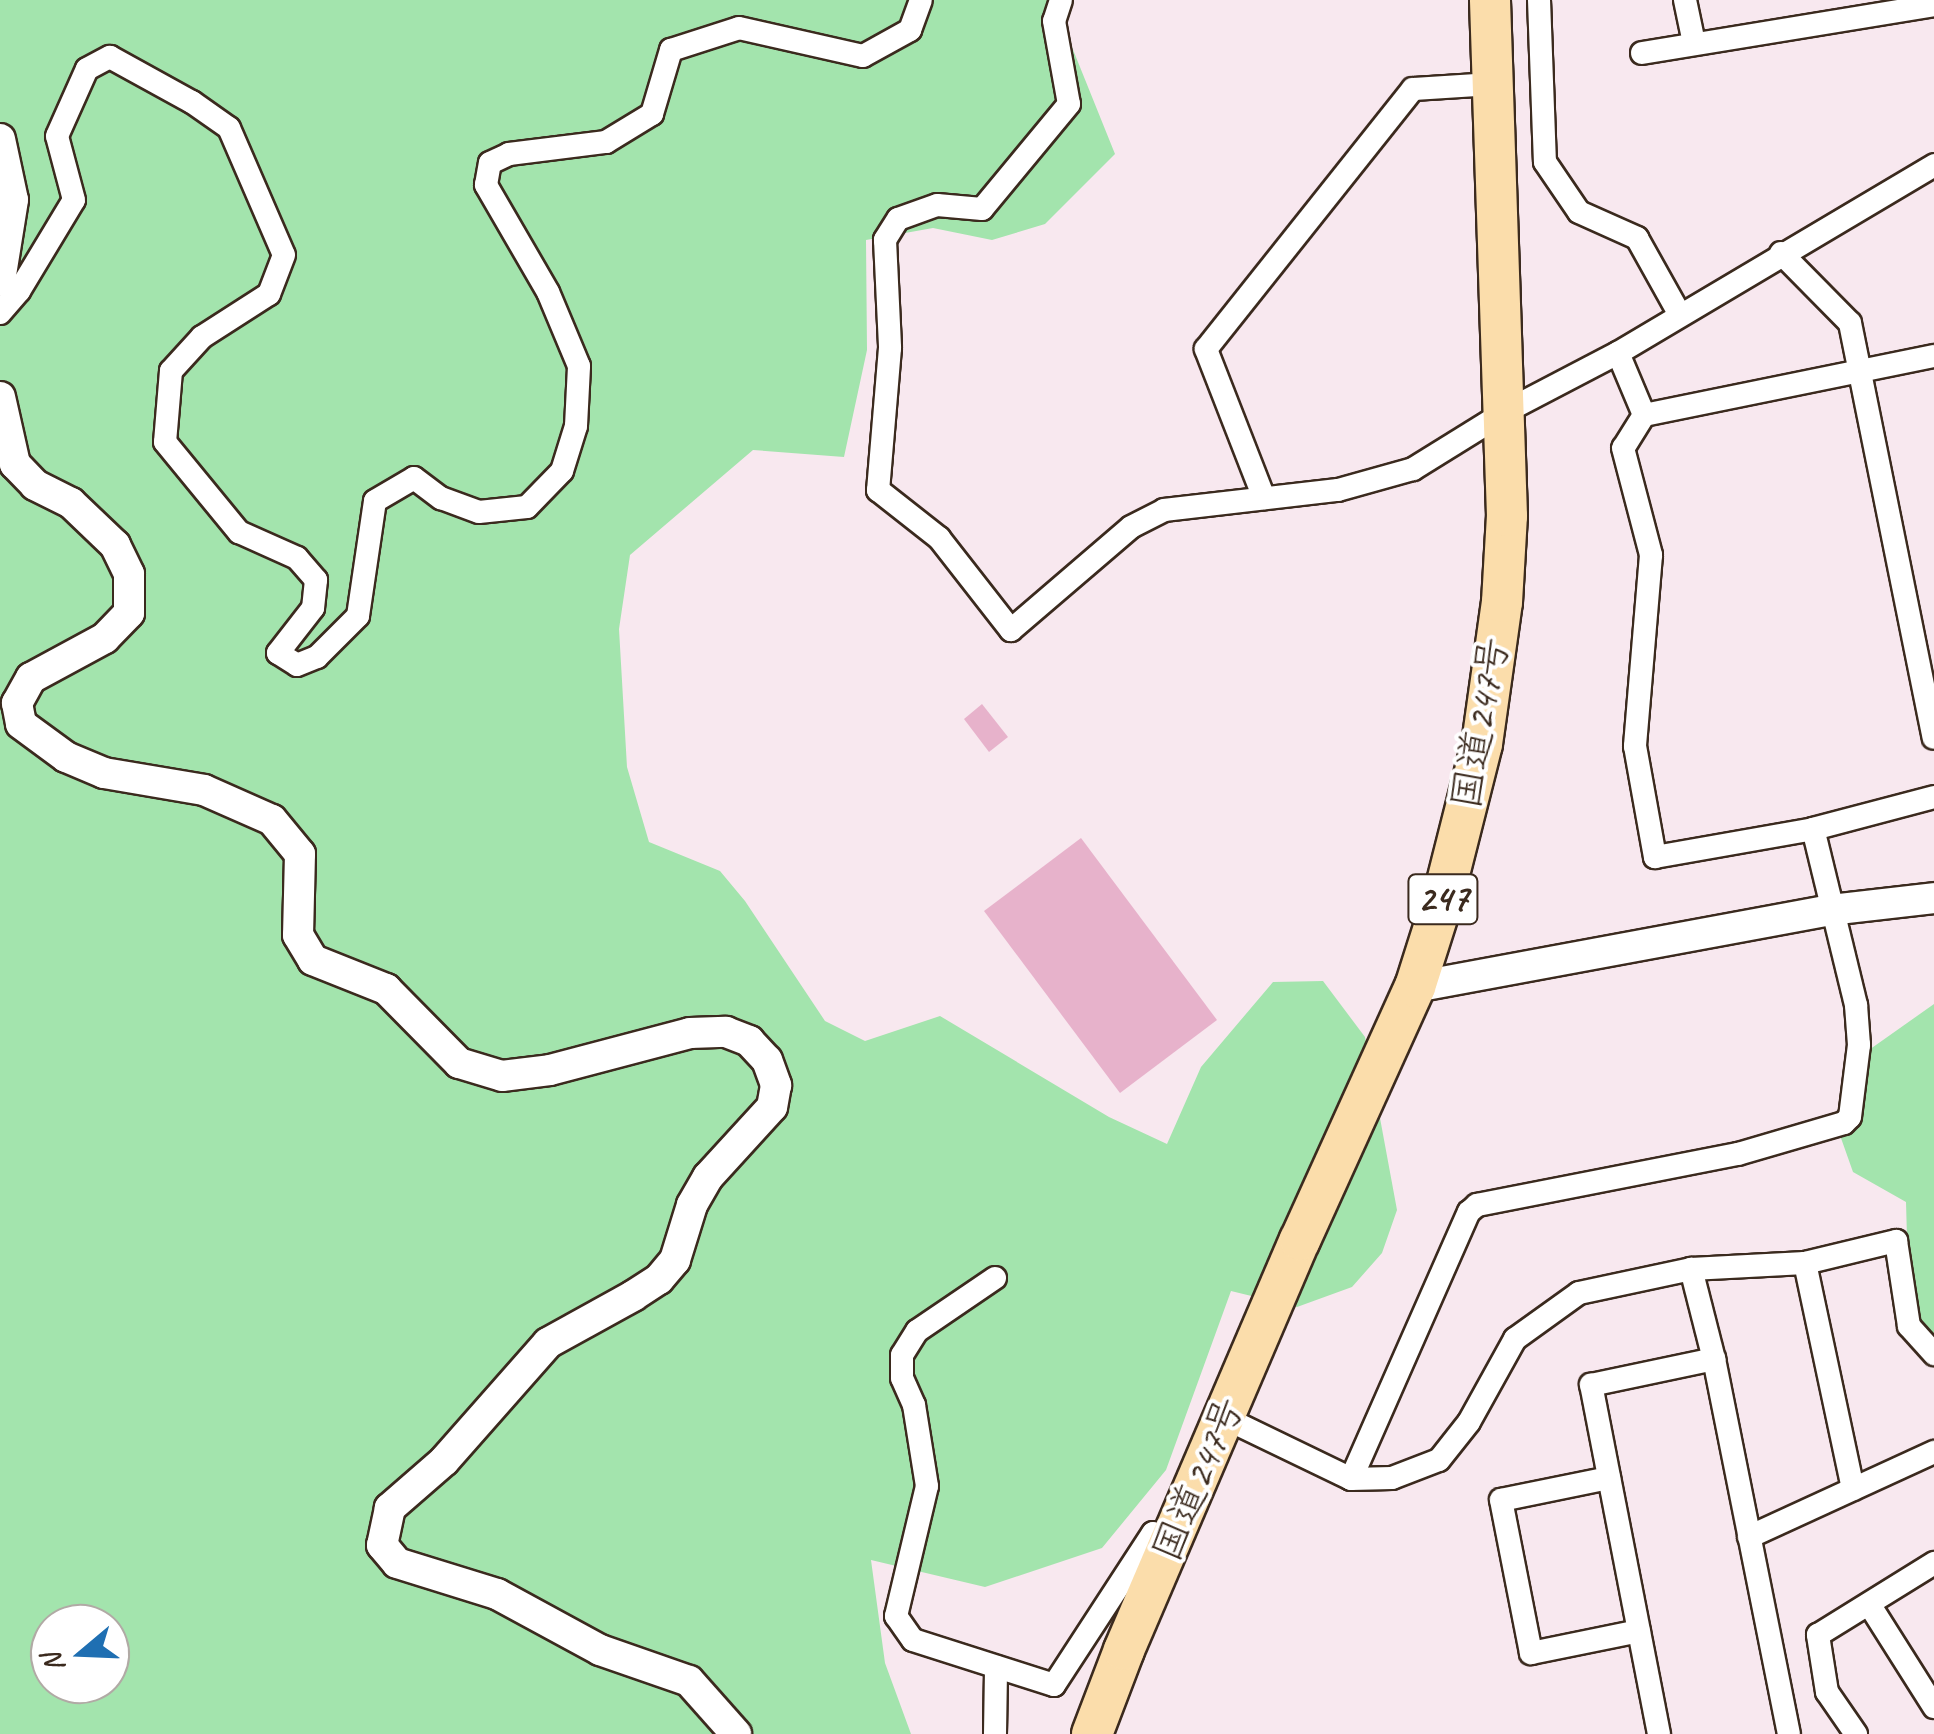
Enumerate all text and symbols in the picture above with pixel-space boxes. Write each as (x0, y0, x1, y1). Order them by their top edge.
street label: 国道247号 (1441, 633, 1519, 813)
road number: 247 (1406, 866, 1480, 932)
street label: 国道247号 (1142, 1390, 1254, 1568)
north arrow (30, 1604, 130, 1704)
text: N (34, 1649, 72, 1677)

